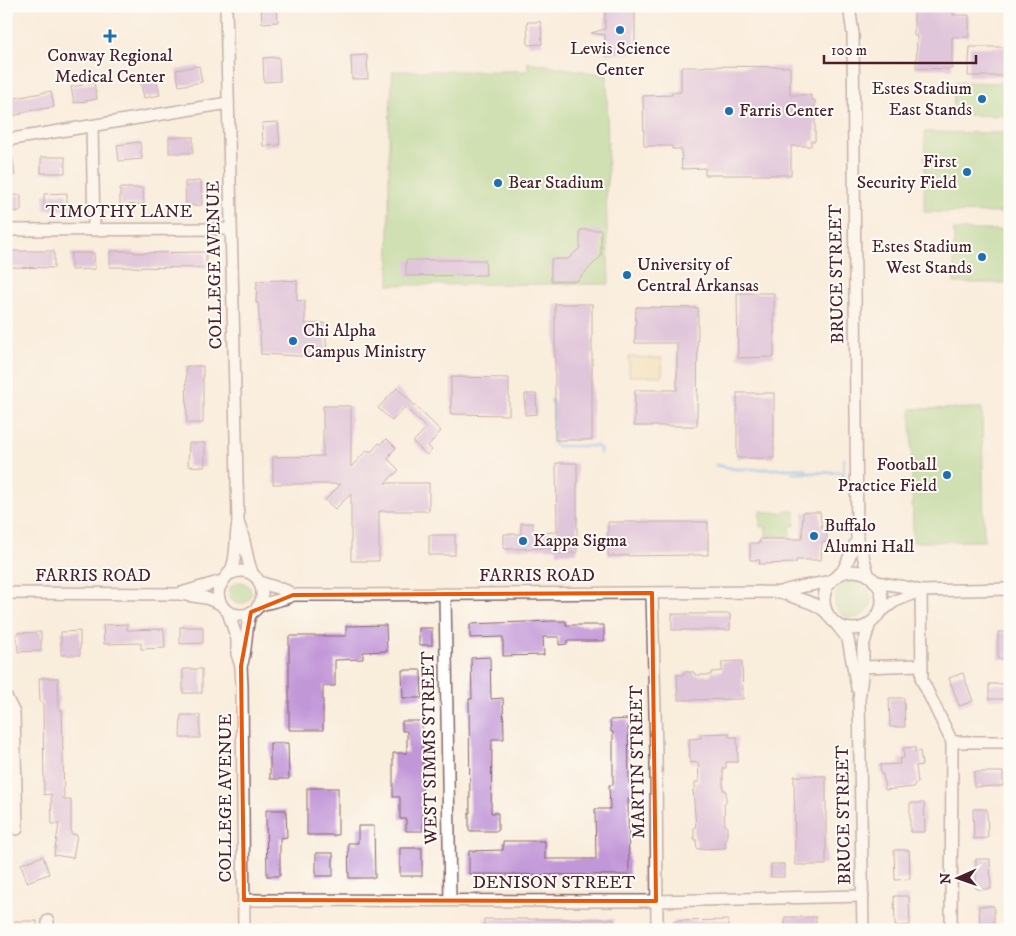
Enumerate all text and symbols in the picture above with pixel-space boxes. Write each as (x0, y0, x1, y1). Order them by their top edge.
marker: Lewis Science Center (614, 24, 626, 36)
marker: Conway Regional Medical Center (103, 29, 117, 43)
scale bar (824, 32, 976, 64)
place label: Lewis Science Center (570, 38, 670, 81)
text: 100 m (831, 41, 867, 60)
place label: Conway Regional Medical Center (47, 45, 173, 88)
place label: Estes Stadium East Stands (872, 78, 972, 121)
marker: Estes Stadium East Stands (976, 93, 988, 105)
place label: Farris Center (739, 100, 834, 122)
marker: Farris Center (723, 105, 735, 117)
place label: First Security Field (857, 151, 957, 194)
marker: First Security Field (961, 166, 973, 178)
place label: Bear Stadium (508, 172, 604, 194)
marker: Bear Stadium (492, 177, 504, 189)
street label: COLLEGE AVENUE (203, 180, 227, 350)
street label: TIMOTHY LANE (46, 201, 192, 223)
street label: BRUCE STREET (825, 204, 849, 344)
place label: Estes Stadium West Stands (872, 236, 972, 279)
marker: Estes Stadium West Stands (976, 251, 988, 263)
place label: University of Central Arkansas (637, 254, 759, 297)
marker: University of Central Arkansas (621, 269, 633, 281)
place label: Chi Alpha Campus Ministry (303, 320, 426, 363)
marker: Chi Alpha Campus Ministry (287, 335, 299, 347)
place label: Football Practice Field (837, 454, 938, 497)
marker: Football Practice Field (941, 469, 953, 481)
place label: Buffalo Alumni Hall (824, 515, 915, 558)
place label: Kappa Sigma (533, 530, 627, 552)
marker: Buffalo Alumni Hall (808, 530, 820, 542)
marker: Kappa Sigma (517, 535, 529, 547)
street label: FARRIS ROAD (35, 565, 151, 587)
street label: FARRIS ROAD (479, 565, 595, 587)
street label: WEST SIMMS STREET (417, 651, 443, 846)
street label: MARTIN STREET (626, 685, 650, 839)
street label: COLLEGE AVENUE (215, 713, 237, 882)
street label: BRUCE STREET (832, 745, 856, 885)
north arrow (934, 854, 984, 904)
street label: DENISON STREET (473, 872, 636, 894)
text: N (937, 872, 955, 884)

